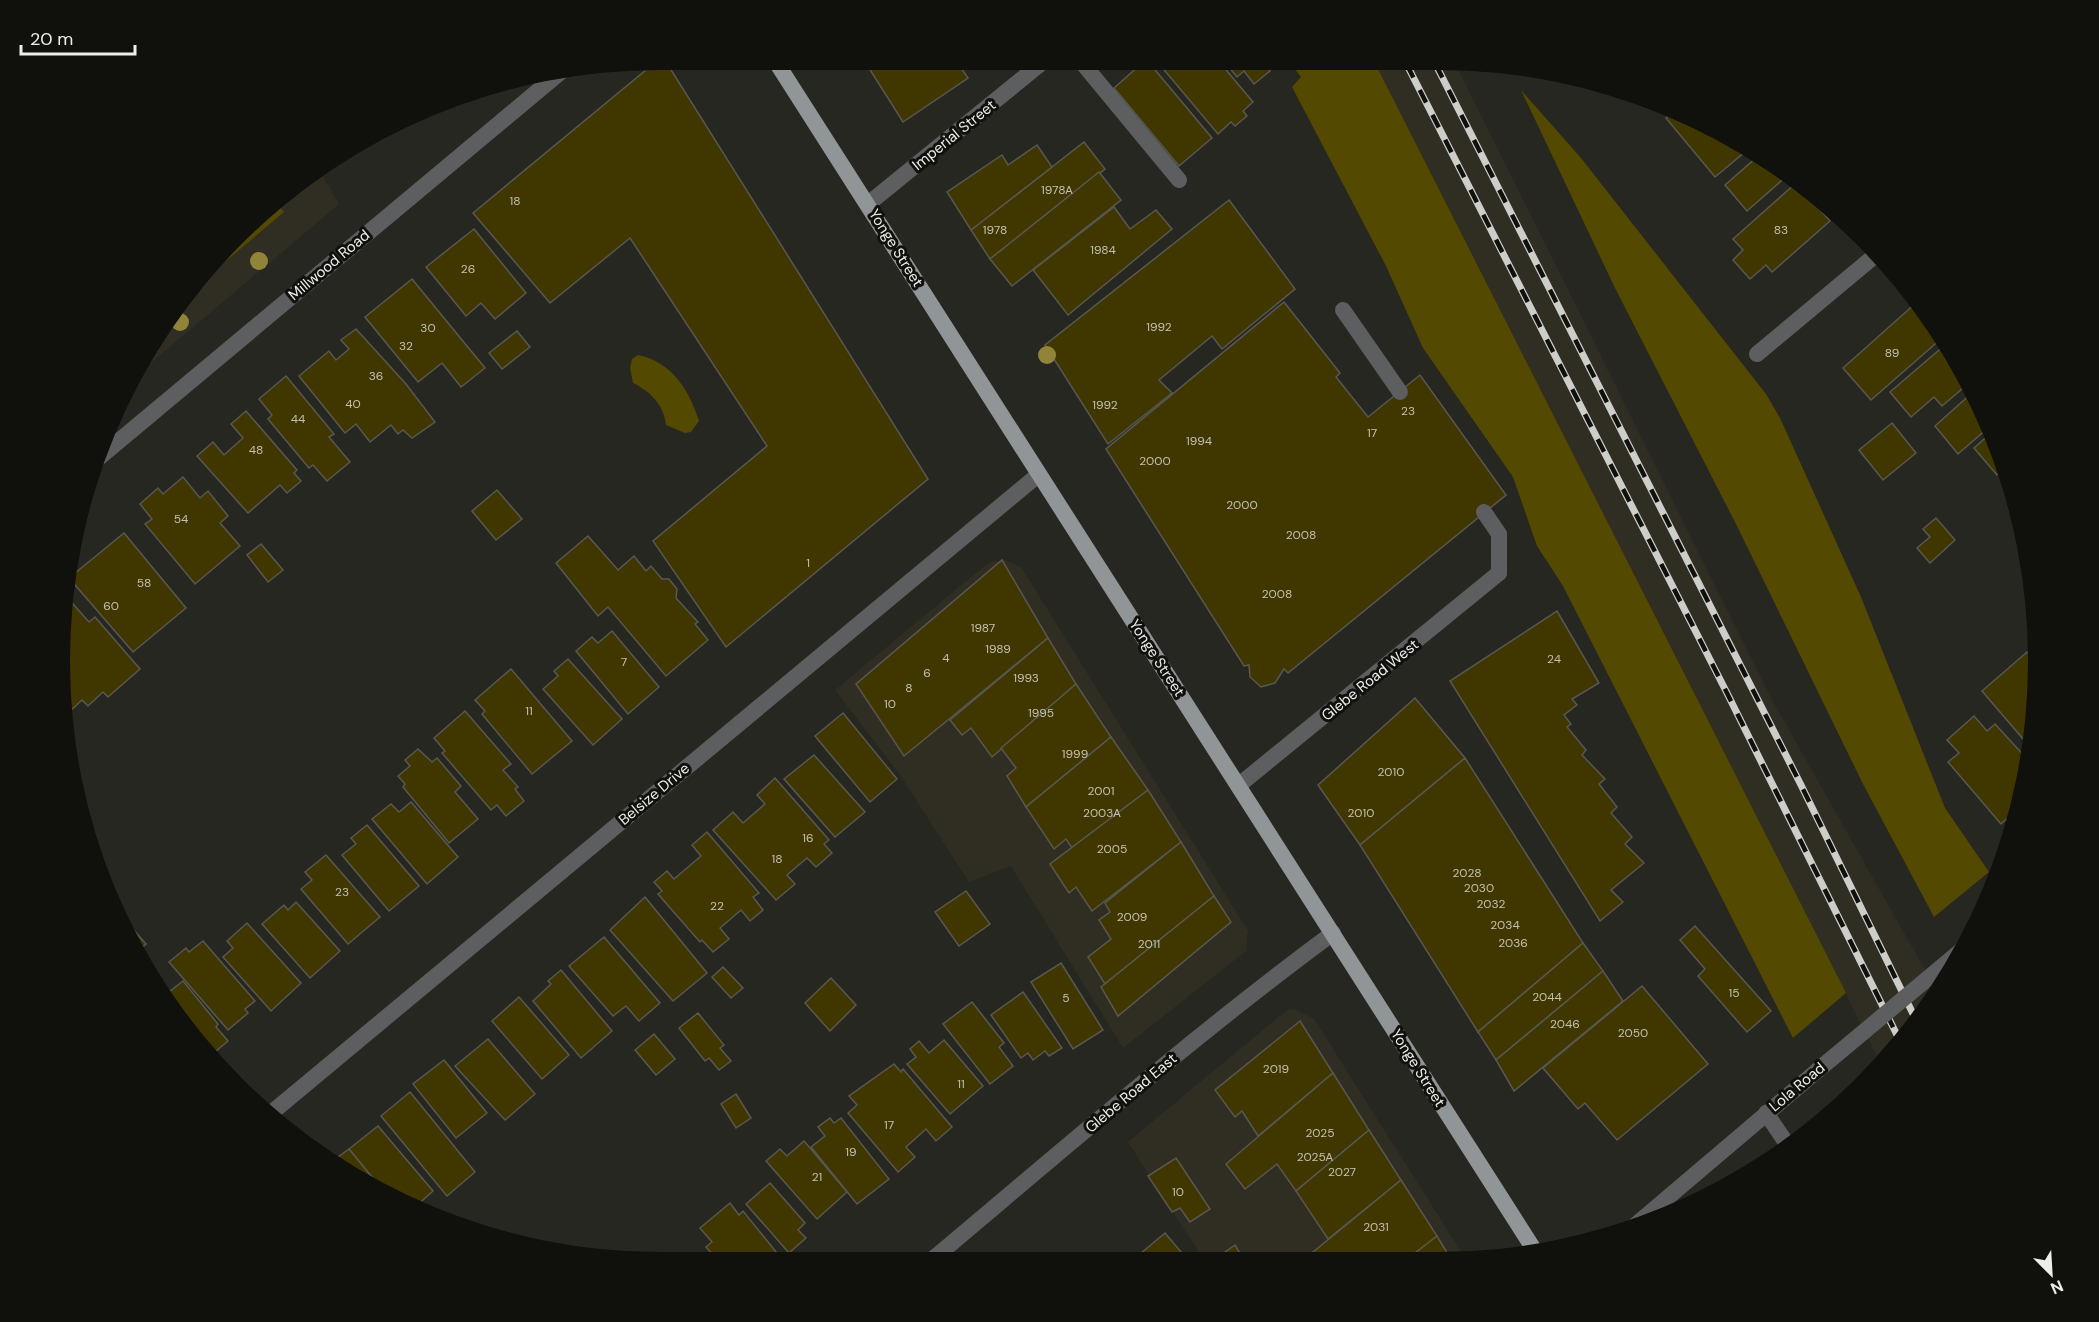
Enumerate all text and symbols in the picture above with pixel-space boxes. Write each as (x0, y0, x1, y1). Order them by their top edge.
scale bar (21, 18, 135, 56)
text: 20 m (30, 27, 73, 51)
street label: Imperial Street (908, 95, 1000, 175)
house number: 1978A (1041, 182, 1073, 198)
house number: 18 (509, 193, 521, 209)
street label: Yonge Street (864, 205, 928, 291)
house number: 1978 (983, 222, 1007, 238)
house number: 83 (1774, 222, 1788, 238)
street label: Millwood Road (284, 225, 374, 305)
house number: 1984 (1090, 242, 1116, 258)
house number: 26 (461, 261, 475, 277)
house number: 1992 (1146, 319, 1172, 335)
house number: 30 (420, 320, 436, 336)
house number: 32 (399, 338, 413, 354)
house number: 89 (1885, 345, 1899, 361)
house number: 36 (369, 368, 383, 384)
house number: 40 (345, 396, 361, 412)
house number: 1992 (1092, 397, 1118, 413)
house number: 23 (1401, 403, 1415, 419)
house number: 44 (291, 411, 305, 427)
house number: 17 (1367, 425, 1377, 441)
house number: 1994 (1186, 433, 1212, 449)
house number: 48 (249, 442, 263, 458)
house number: 2000 (1139, 453, 1171, 469)
house number: 2000 (1226, 497, 1258, 513)
house number: 54 (174, 511, 188, 527)
house number: 2008 (1286, 527, 1316, 543)
house number: 1 (806, 555, 810, 571)
house number: 58 (137, 575, 151, 591)
house number: 2008 (1262, 586, 1292, 602)
house number: 60 (103, 598, 119, 614)
street label: Yonge Street (1125, 616, 1189, 700)
house number: 1987 (971, 620, 995, 636)
street label: Glebe Road West (1317, 635, 1423, 725)
house number: 1989 (985, 641, 1011, 657)
house number: 4 (942, 650, 950, 666)
house number: 24 (1547, 651, 1561, 667)
house number: 7 (621, 654, 627, 670)
house number: 6 (923, 665, 931, 681)
house number: 1993 (1013, 670, 1039, 686)
house number: 8 (905, 680, 913, 696)
house number: 10 (884, 696, 896, 712)
house number: 11 (525, 703, 533, 719)
house number: 1995 (1028, 705, 1054, 721)
house number: 1999 (1062, 746, 1088, 762)
street label: Belsize Drive (614, 758, 694, 830)
house number: 2010 (1378, 764, 1404, 780)
house number: 2001 (1088, 783, 1114, 799)
house number: 2003A (1083, 805, 1121, 821)
house number: 2010 (1348, 805, 1374, 821)
house number: 16 (802, 830, 814, 846)
house number: 2005 (1097, 841, 1127, 857)
house number: 18 (771, 851, 783, 867)
house number: 2028 (1453, 865, 1481, 881)
house number: 2030 (1464, 880, 1494, 896)
house number: 23 (335, 884, 349, 900)
house number: 2032 (1476, 896, 1506, 912)
house number: 22 (710, 898, 724, 914)
house number: 2009 (1117, 909, 1147, 925)
house number: 2034 (1490, 917, 1520, 933)
house number: 2036 (1498, 935, 1528, 951)
house number: 2011 (1138, 936, 1160, 952)
house number: 15 (1728, 985, 1740, 1001)
house number: 2044 (1532, 989, 1562, 1005)
house number: 5 (1062, 990, 1070, 1006)
house number: 2046 (1550, 1016, 1580, 1032)
street label: Yonge Street (1386, 1025, 1450, 1111)
house number: 2050 (1618, 1025, 1648, 1041)
street label: Glebe Road East (1081, 1049, 1181, 1137)
street label: Lola Road (1765, 1058, 1829, 1116)
house number: 2019 (1263, 1061, 1289, 1077)
house number: 11 (957, 1076, 965, 1092)
house number: 17 (884, 1117, 894, 1133)
house number: 2025 (1305, 1125, 1335, 1141)
house number: 19 (845, 1144, 857, 1160)
house number: 2025A (1297, 1149, 1333, 1165)
house number: 2027 (1328, 1164, 1356, 1180)
house number: 21 (812, 1169, 822, 1185)
house number: 10 (1172, 1184, 1184, 1200)
house number: 2031 (1363, 1219, 1389, 1235)
north arrow (2021, 1244, 2081, 1304)
text: N (2047, 1275, 2066, 1299)

